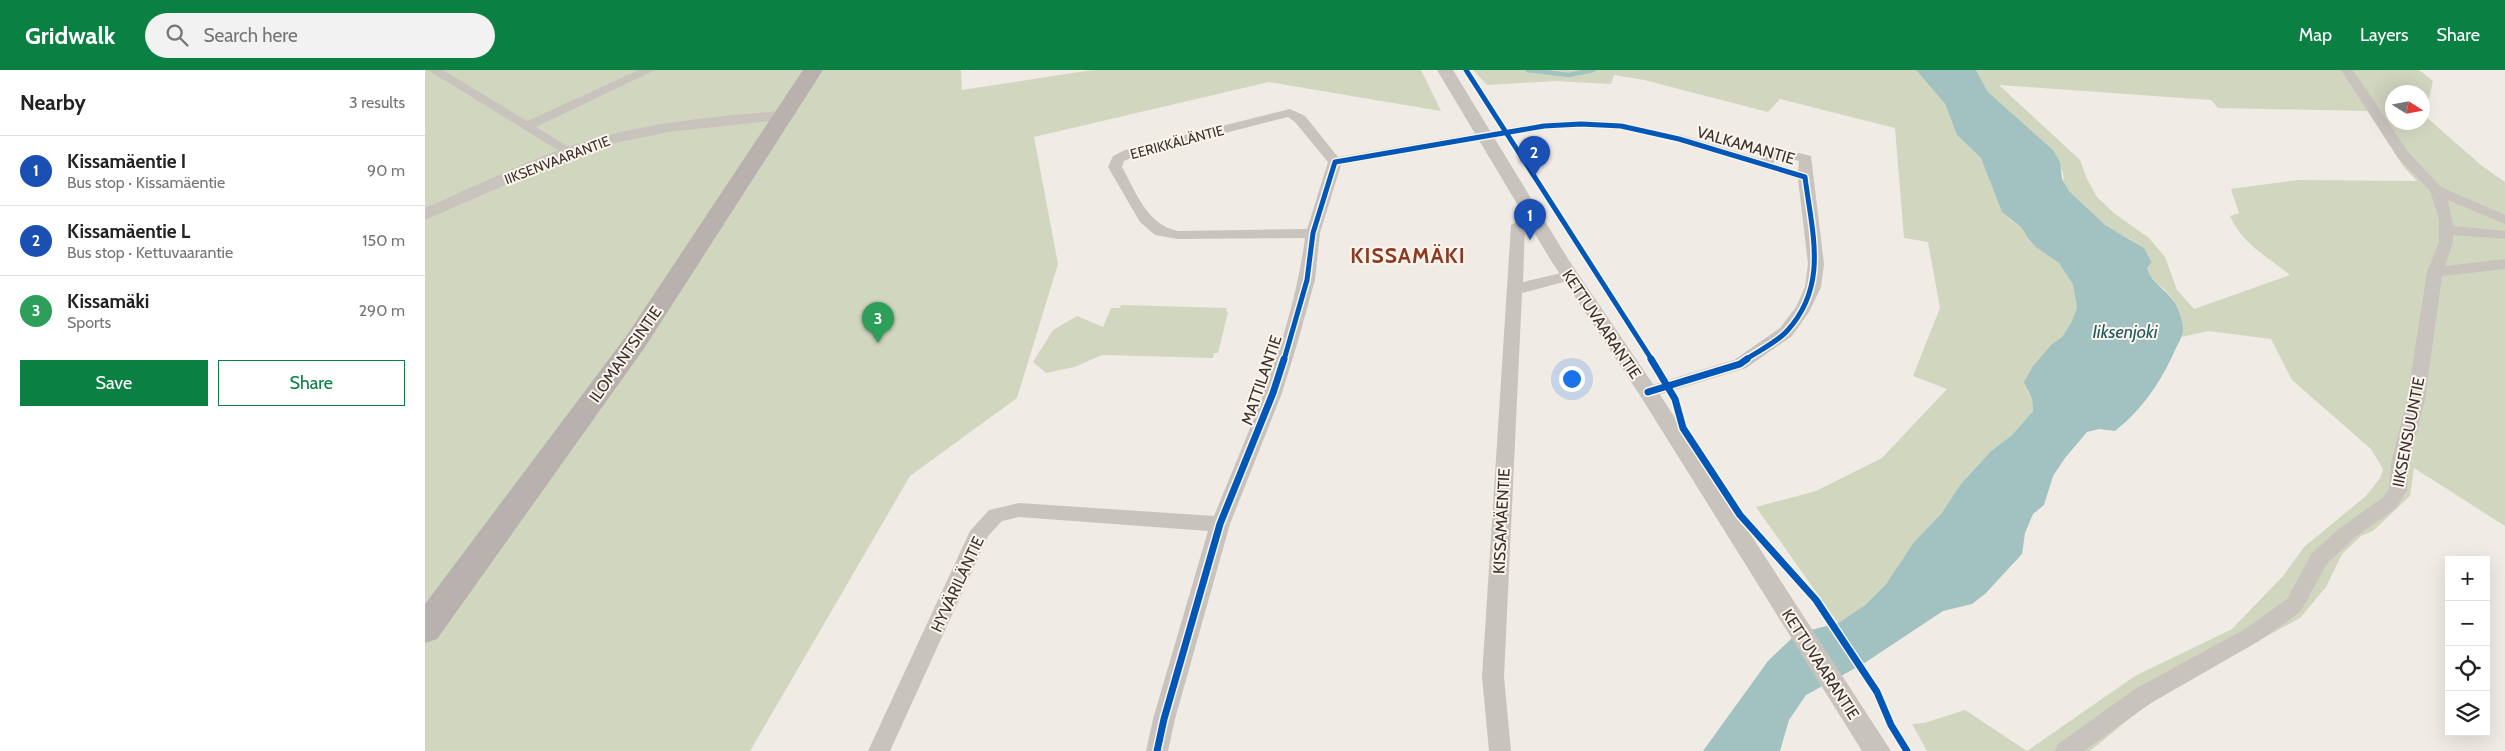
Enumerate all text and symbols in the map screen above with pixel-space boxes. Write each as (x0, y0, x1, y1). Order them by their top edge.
search box (145, 13, 495, 58)
text: Gridwalk (25, 21, 115, 50)
icon: search (163, 21, 191, 49)
text: Search here (203, 24, 298, 47)
text: Map (2299, 24, 2332, 46)
text: Layers (2360, 24, 2409, 46)
text: Share (2437, 24, 2480, 46)
north arrow (2385, 85, 2430, 130)
text: Nearby (20, 90, 86, 115)
text: 3 results (349, 93, 405, 112)
street label: EERIKKÄLÄNTIE (1128, 121, 1226, 163)
street label: VALKAMANTIE (1695, 122, 1797, 169)
street label: IIKSENVAARANTIE (502, 132, 613, 188)
pin: 2 (1518, 136, 1550, 177)
text: Kissamäentie I (67, 150, 186, 173)
text: 1 (33, 161, 39, 180)
text: 90 m (367, 161, 405, 180)
text: Bus stop · Kissamäentie (67, 173, 225, 192)
pin: 1 (1514, 199, 1546, 240)
text: Kissamäentie L (67, 220, 190, 243)
text: 2 (32, 231, 40, 250)
text: 150 m (362, 231, 405, 250)
text: Bus stop · Kettuvaarantie (67, 243, 233, 262)
district label: KISSAMÄKI (1350, 243, 1466, 268)
street label: KETTUVAARANTIE (1558, 266, 1645, 383)
text: Kissamäki (67, 290, 149, 313)
text: 3 (32, 301, 40, 320)
text: 290 m (359, 301, 405, 320)
pin: 3 (862, 302, 894, 343)
street label: ILOMANTSINTIE (585, 303, 666, 406)
text: Sports (67, 313, 111, 332)
water label: Iiksenjoki (2092, 321, 2159, 343)
street label: MATTILANTIE (1237, 333, 1286, 428)
button: Save (20, 360, 208, 406)
button: Share (218, 360, 405, 406)
your location (1559, 366, 1585, 392)
street label: IIKSENSUUNTIE (2388, 375, 2429, 489)
street label: KISSAMÄENTIE (1489, 467, 1514, 575)
street label: HYVÄRILÄNTIE (927, 533, 988, 635)
map controls (2445, 556, 2490, 736)
button: + (2445, 556, 2490, 601)
button: − (2445, 601, 2490, 646)
street label: KETTUVAARANTIE (1778, 606, 1863, 723)
button: locate (2445, 646, 2490, 691)
button: layers (2445, 691, 2490, 736)

